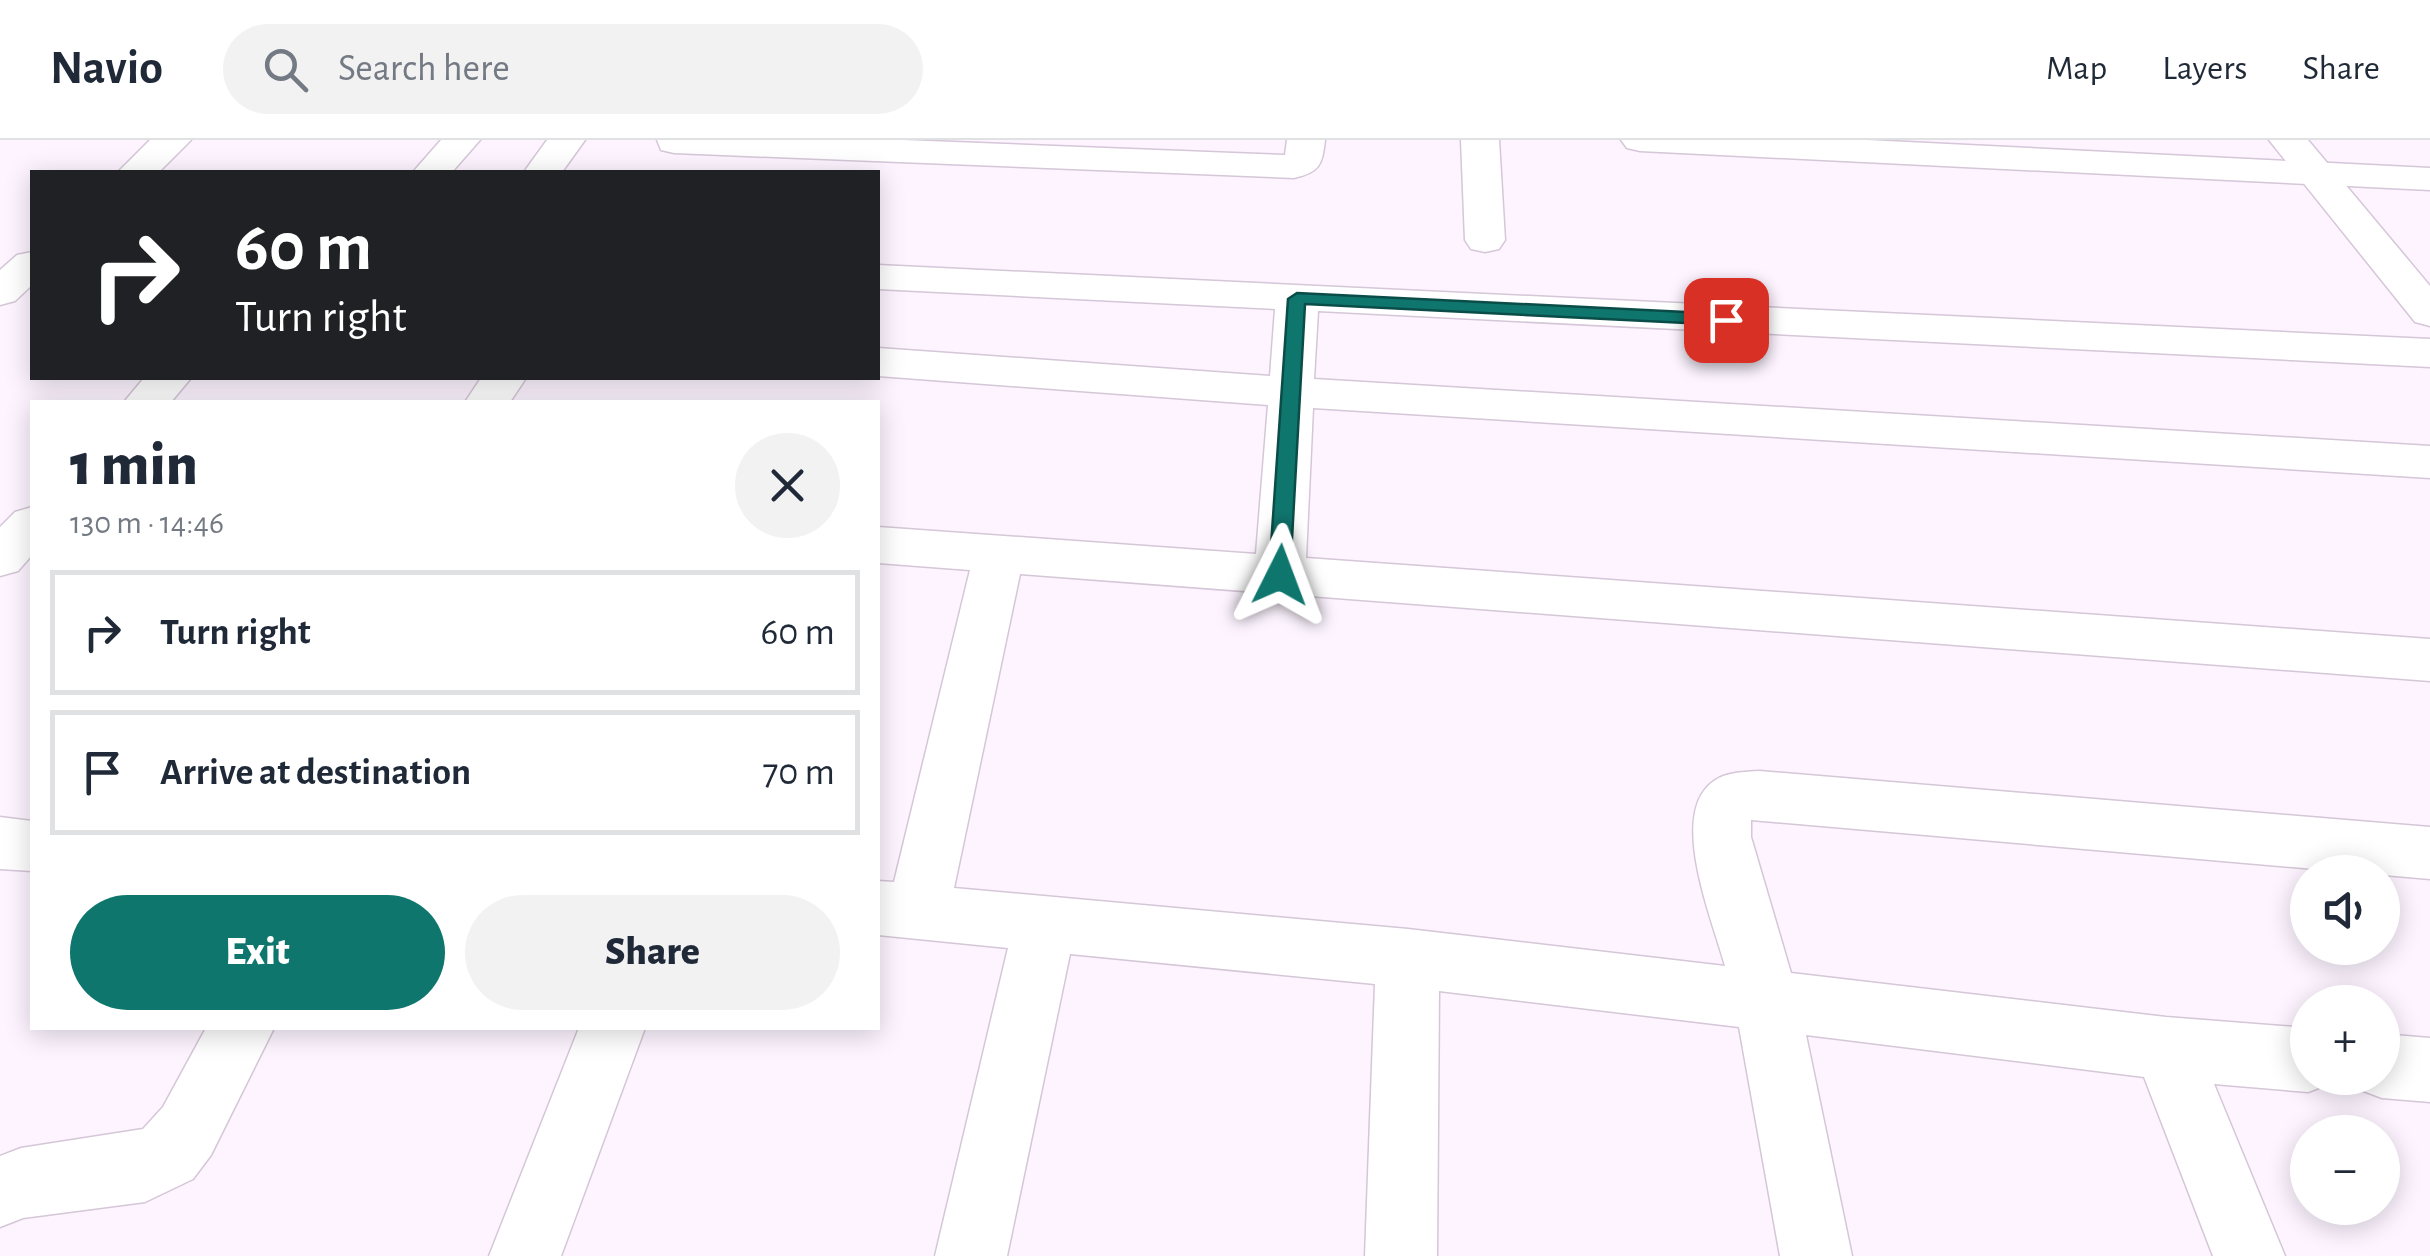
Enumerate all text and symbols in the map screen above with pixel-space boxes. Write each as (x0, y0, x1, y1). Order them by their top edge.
search box (223, 24, 923, 114)
icon: search (258, 42, 313, 97)
text: Navio (50, 45, 163, 93)
text: Search here (338, 50, 510, 88)
text: Map (2046, 51, 2107, 86)
text: Layers (2162, 51, 2247, 86)
text: Share (2302, 51, 2380, 86)
icon: right (70, 210, 200, 340)
text: 60 m (235, 213, 372, 283)
pin (1684, 278, 1769, 363)
icon: arrive (1699, 293, 1754, 348)
text: Turn right (235, 295, 407, 340)
button: close (735, 433, 840, 538)
text: 1 min (70, 436, 198, 496)
text: 130 m · 14:46 (70, 507, 224, 539)
position arrow (1228, 523, 1332, 627)
icon: right (75, 605, 130, 660)
text: Turn right (160, 614, 310, 652)
text: 60 m (760, 614, 835, 652)
icon: arrive (75, 745, 130, 800)
text: Arrive at destination (160, 754, 471, 792)
text: 70 m (762, 754, 835, 792)
map controls (2290, 855, 2400, 1225)
button: sound (2290, 855, 2400, 965)
button: Exit (70, 895, 445, 1010)
button: Share (465, 895, 840, 1010)
button: + (2290, 985, 2400, 1095)
button: − (2290, 1115, 2400, 1225)

